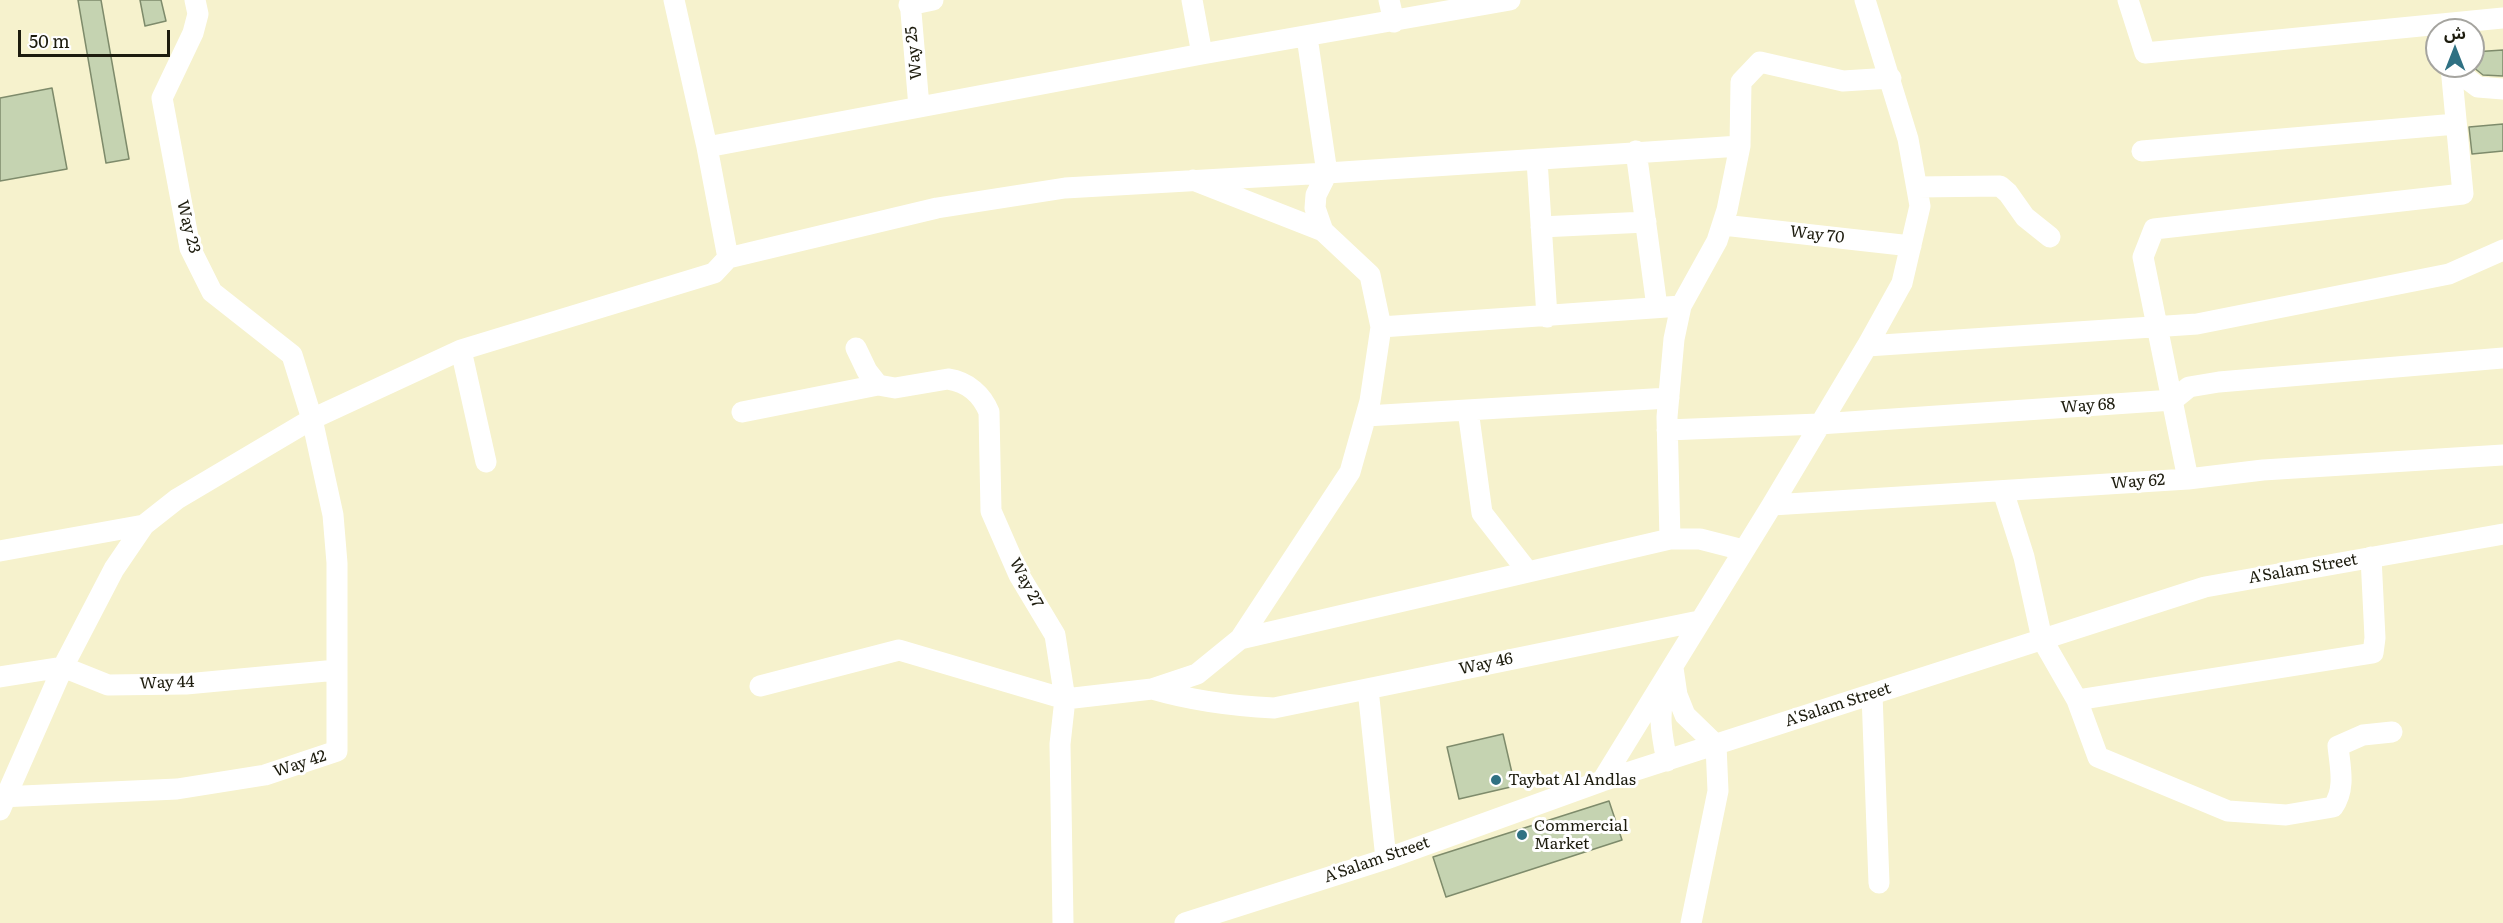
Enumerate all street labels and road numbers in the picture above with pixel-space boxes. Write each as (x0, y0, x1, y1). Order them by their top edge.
street label: Way 25 (902, 25, 926, 81)
street label: Way 23 (172, 198, 204, 256)
street label: Way 70 (1789, 222, 1845, 248)
street label: Way 68 (2060, 395, 2116, 417)
street label: Way 62 (2110, 471, 2166, 493)
street label: A'Salam Street (2247, 550, 2359, 588)
street label: Way 27 (1005, 555, 1047, 611)
street label: Way 46 (1457, 649, 1515, 679)
street label: Way 44 (139, 672, 195, 694)
street label: A'Salam Street (1783, 679, 1893, 731)
street label: Way 42 (271, 746, 329, 782)
street label: A'Salam Street (1322, 833, 1432, 887)

